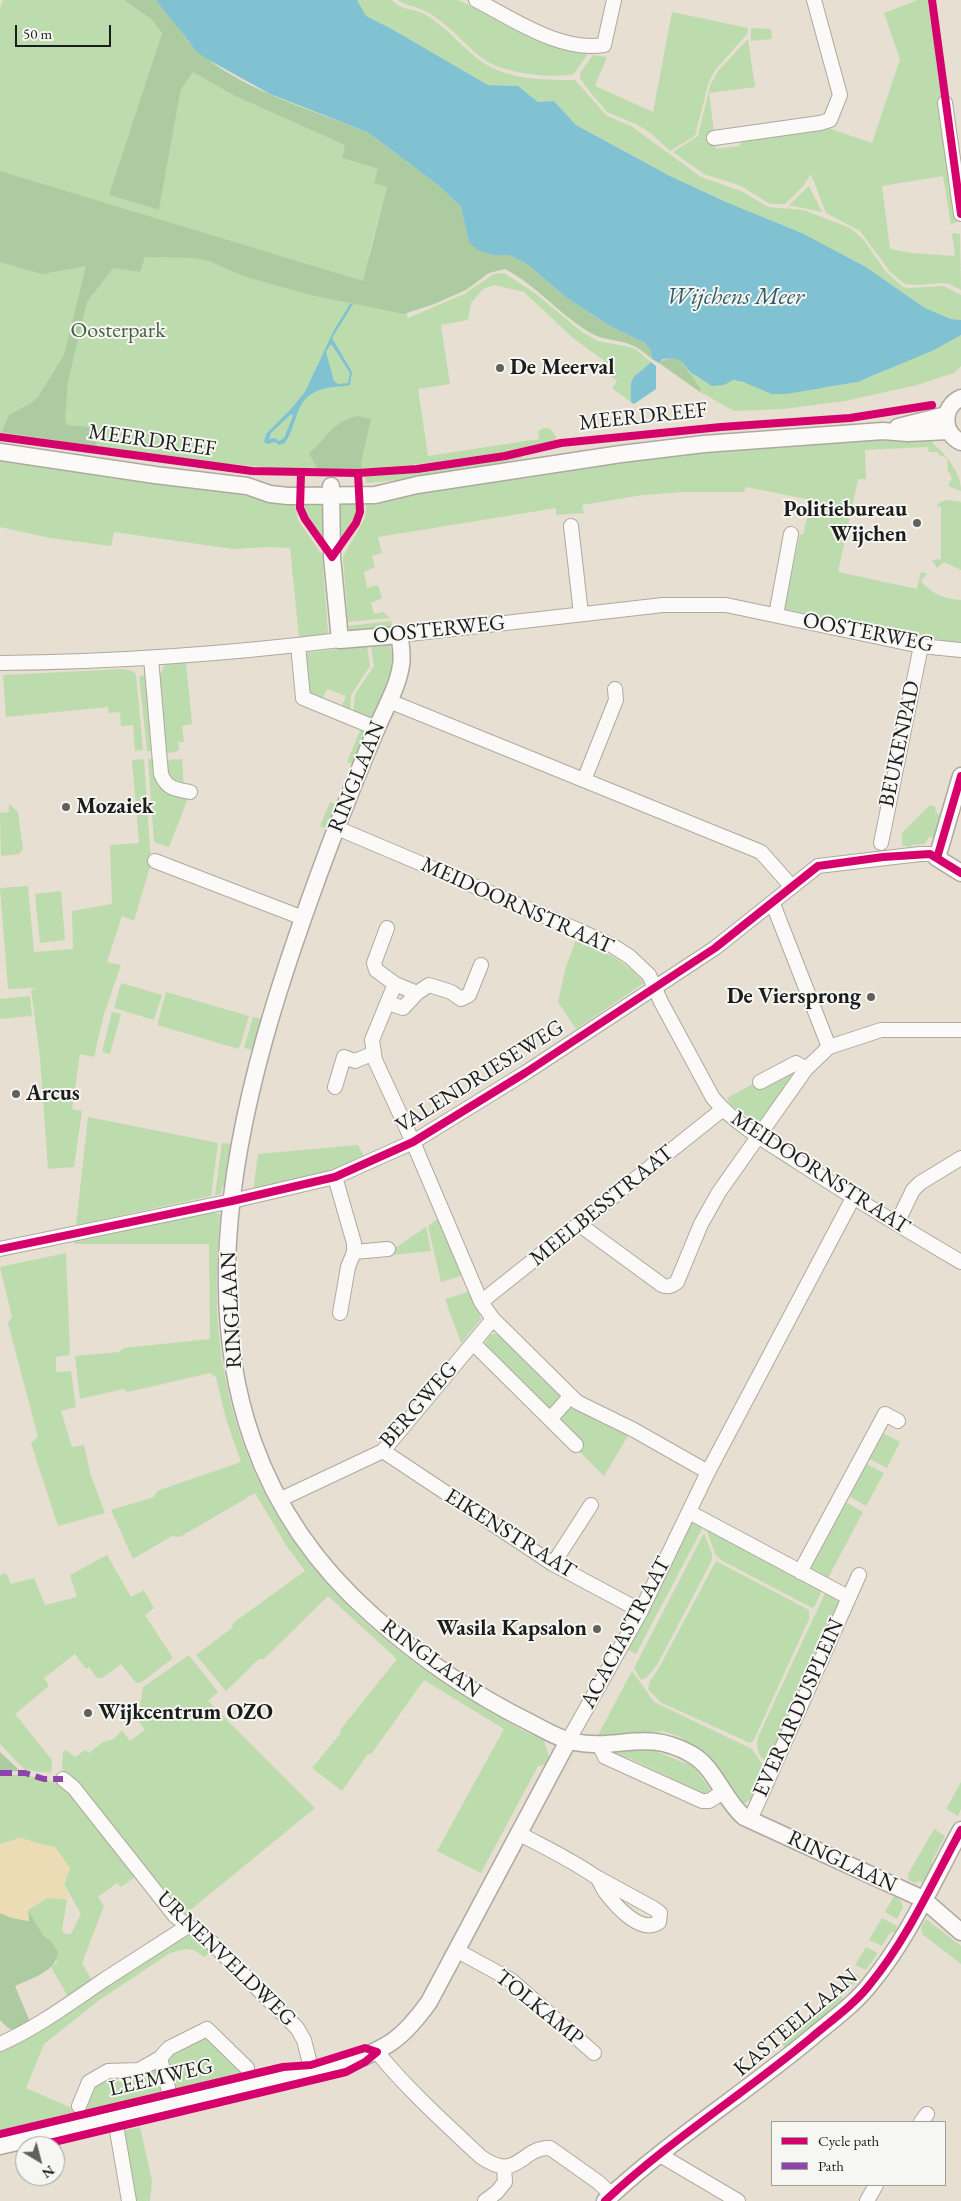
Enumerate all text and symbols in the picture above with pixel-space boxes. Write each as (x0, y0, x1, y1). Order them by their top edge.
scale bar (18, 15, 114, 47)
text: 50 m (23, 24, 52, 43)
water label: Wijchens Meer (666, 283, 804, 311)
park label: Oosterpark (70, 318, 166, 344)
place label: De Meerval (510, 355, 614, 381)
marker: De Meerval (494, 362, 506, 374)
street label: MEERDREEF (578, 397, 708, 437)
street label: MEERDREEF (86, 419, 218, 463)
place label: Politiebureau Wijchen (783, 497, 907, 548)
marker: Politiebureau Wijchen (911, 517, 923, 529)
street label: OOSTERWEG (800, 607, 936, 659)
street label: OOSTERWEG (372, 610, 506, 650)
street label: BEUKENPAD (874, 678, 926, 810)
street label: RINGLAAN (323, 718, 391, 836)
place label: Mozaiek (76, 794, 154, 820)
marker: Mozaiek (60, 801, 72, 813)
street label: MEIDOORNSTRAAT (417, 852, 617, 960)
place label: De Viersprong (727, 984, 861, 1010)
marker: De Viersprong (865, 991, 877, 1003)
street label: VALENDRIESEWEG (391, 1015, 569, 1139)
place label: Arcus (26, 1081, 80, 1107)
marker: Arcus (10, 1088, 22, 1100)
street label: MEIDOORNSTRAAT (726, 1105, 914, 1241)
street label: MEELBESSTRAAT (525, 1140, 679, 1272)
street label: RINGLAAN (216, 1251, 248, 1369)
street label: BERGWEG (374, 1356, 464, 1454)
street label: EIKENSTRAAT (440, 1483, 580, 1585)
street label: ACACIASTRAAT (575, 1553, 677, 1713)
street label: RINGLAAN (376, 1614, 486, 1704)
street label: EVERARDUSPLEIN (748, 1615, 850, 1801)
place label: Wasila Kapsalon (436, 1616, 587, 1642)
marker: Wasila Kapsalon (591, 1623, 603, 1635)
place label: Wijkcentrum OZO (98, 1700, 273, 1726)
marker: Wijkcentrum OZO (82, 1707, 94, 1719)
street label: RINGLAAN (783, 1825, 901, 1899)
street label: URNENVELDWEG (151, 1886, 301, 2032)
street label: TOLKAMP (489, 1964, 589, 2052)
street label: KASTEELLAAN (729, 1964, 863, 2082)
street label: LEEMWEG (106, 2053, 216, 2103)
legend (771, 2121, 946, 2186)
text: Cycle path (818, 2131, 879, 2150)
north arrow (15, 2136, 65, 2186)
text: Path (818, 2156, 844, 2175)
text: N (38, 2162, 58, 2183)

